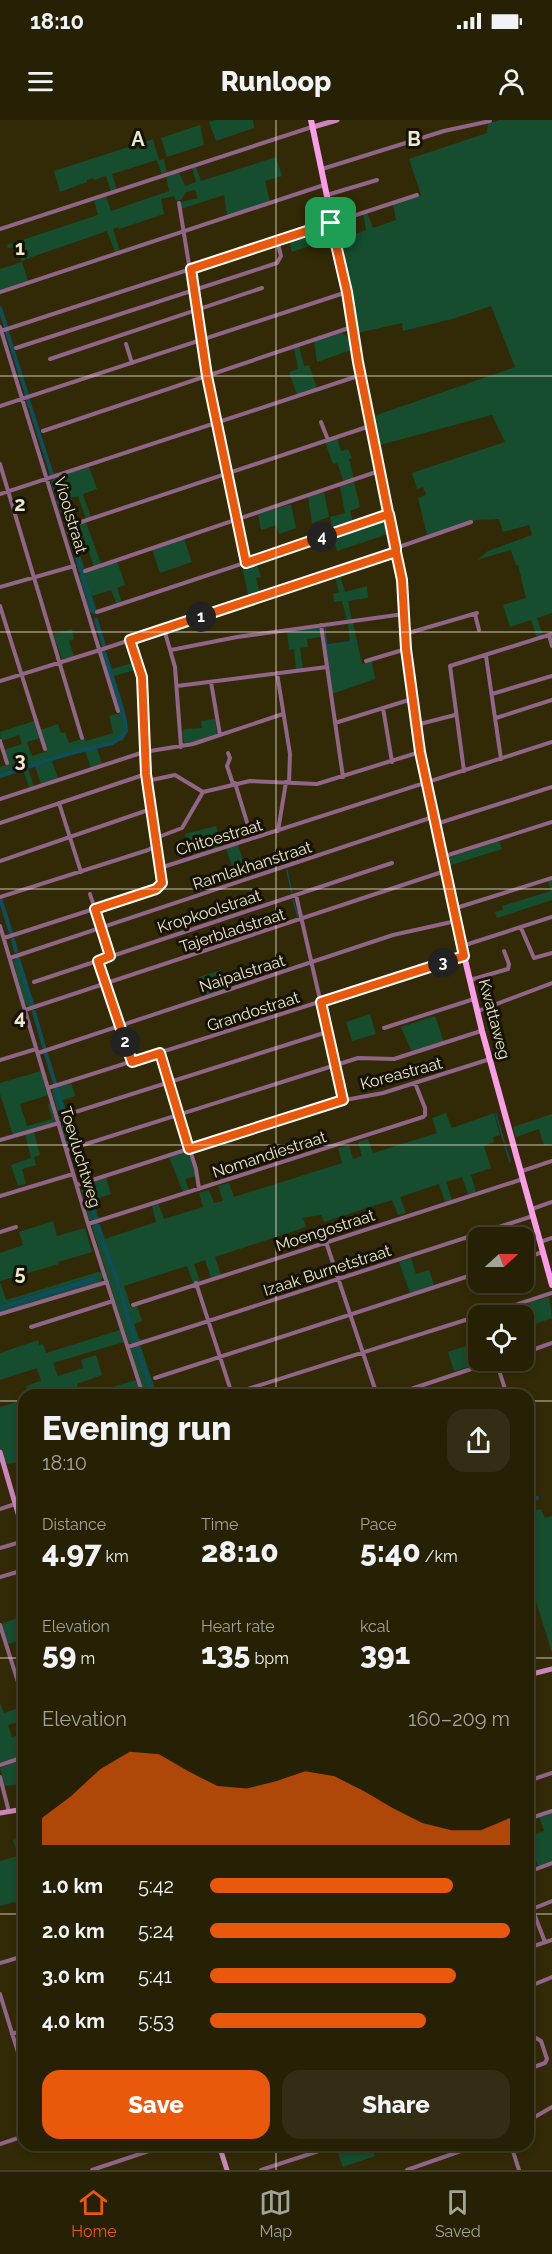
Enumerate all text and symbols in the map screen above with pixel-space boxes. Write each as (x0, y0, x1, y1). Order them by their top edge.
text: 18:10 (30, 8, 84, 34)
icon: menu (24, 65, 57, 98)
icon: person (495, 65, 528, 98)
text: Runloop (221, 66, 331, 97)
text: A (131, 127, 145, 151)
text: B (407, 127, 421, 151)
pin (305, 197, 356, 248)
icon: arrive (314, 206, 347, 239)
text: 1 (15, 236, 25, 260)
street label: Vioolstraat (50, 475, 91, 556)
text: 2 (14, 492, 26, 516)
pin: 4 (307, 522, 337, 552)
text: 4 (317, 527, 327, 546)
pin: 1 (186, 602, 216, 632)
text: 1 (197, 607, 205, 626)
text: 3 (14, 748, 26, 772)
street label: Chitoestraat (174, 815, 265, 860)
street label: Ramlakhanstraat (190, 837, 315, 894)
street label: Kropkoolstraat (155, 886, 264, 937)
street label: Tajerbladstraat (177, 904, 288, 956)
pin: 3 (428, 948, 458, 978)
street label: Naipalstraat (197, 951, 288, 996)
text: 3 (439, 953, 447, 972)
street label: Kwattaweg (475, 977, 514, 1061)
street label: Grandostraat (205, 987, 302, 1035)
text: 4 (14, 1005, 26, 1029)
pin: 2 (110, 1027, 140, 1057)
text: 2 (120, 1032, 130, 1051)
street label: Koreastraat (358, 1053, 445, 1094)
street label: Toevluchtweg (56, 1104, 105, 1210)
street label: Nomandiestraat (210, 1127, 329, 1182)
street label: Moengostraat (273, 1205, 378, 1255)
north arrow (468, 1227, 534, 1293)
map controls (468, 1227, 534, 1371)
street label: Izaak Burnetstraat (261, 1241, 394, 1300)
text: 5 (14, 1261, 26, 1285)
button: locate (468, 1305, 534, 1371)
text: Evening run (42, 1409, 232, 1448)
button: share (447, 1409, 510, 1472)
text: 18:10 (42, 1451, 87, 1475)
text: Distance (42, 1515, 106, 1534)
text: Time (201, 1515, 238, 1534)
text: Pace (360, 1515, 397, 1534)
text: 4.97 (42, 1534, 101, 1569)
text: 28:10 (201, 1534, 279, 1569)
text: 5:40 (360, 1534, 421, 1569)
text: km (101, 1547, 129, 1566)
text: /km (421, 1547, 458, 1566)
text: Elevation (42, 1617, 110, 1636)
text: Heart rate (201, 1617, 275, 1636)
text: kcal (360, 1617, 390, 1636)
text: 59 (42, 1636, 76, 1671)
text: 135 (201, 1636, 250, 1671)
text: 391 (360, 1636, 410, 1671)
text: m (76, 1649, 95, 1668)
text: bpm (250, 1649, 289, 1668)
text: Elevation (42, 1707, 127, 1731)
text: 160–209 m (408, 1707, 510, 1731)
text: 1.0 km (42, 1874, 103, 1898)
text: 5:42 (138, 1874, 174, 1898)
text: 2.0 km (42, 1919, 105, 1943)
text: 5:24 (138, 1919, 174, 1943)
text: 3.0 km (42, 1964, 105, 1988)
text: 5:41 (138, 1964, 172, 1988)
text: 4.0 km (42, 2009, 105, 2033)
text: 5:53 (138, 2009, 174, 2033)
button: Save (42, 2070, 270, 2139)
button: Share (282, 2070, 510, 2139)
tab: Home (71, 2186, 117, 2241)
tab: Map (259, 2186, 292, 2241)
tab: Saved (435, 2186, 481, 2241)

